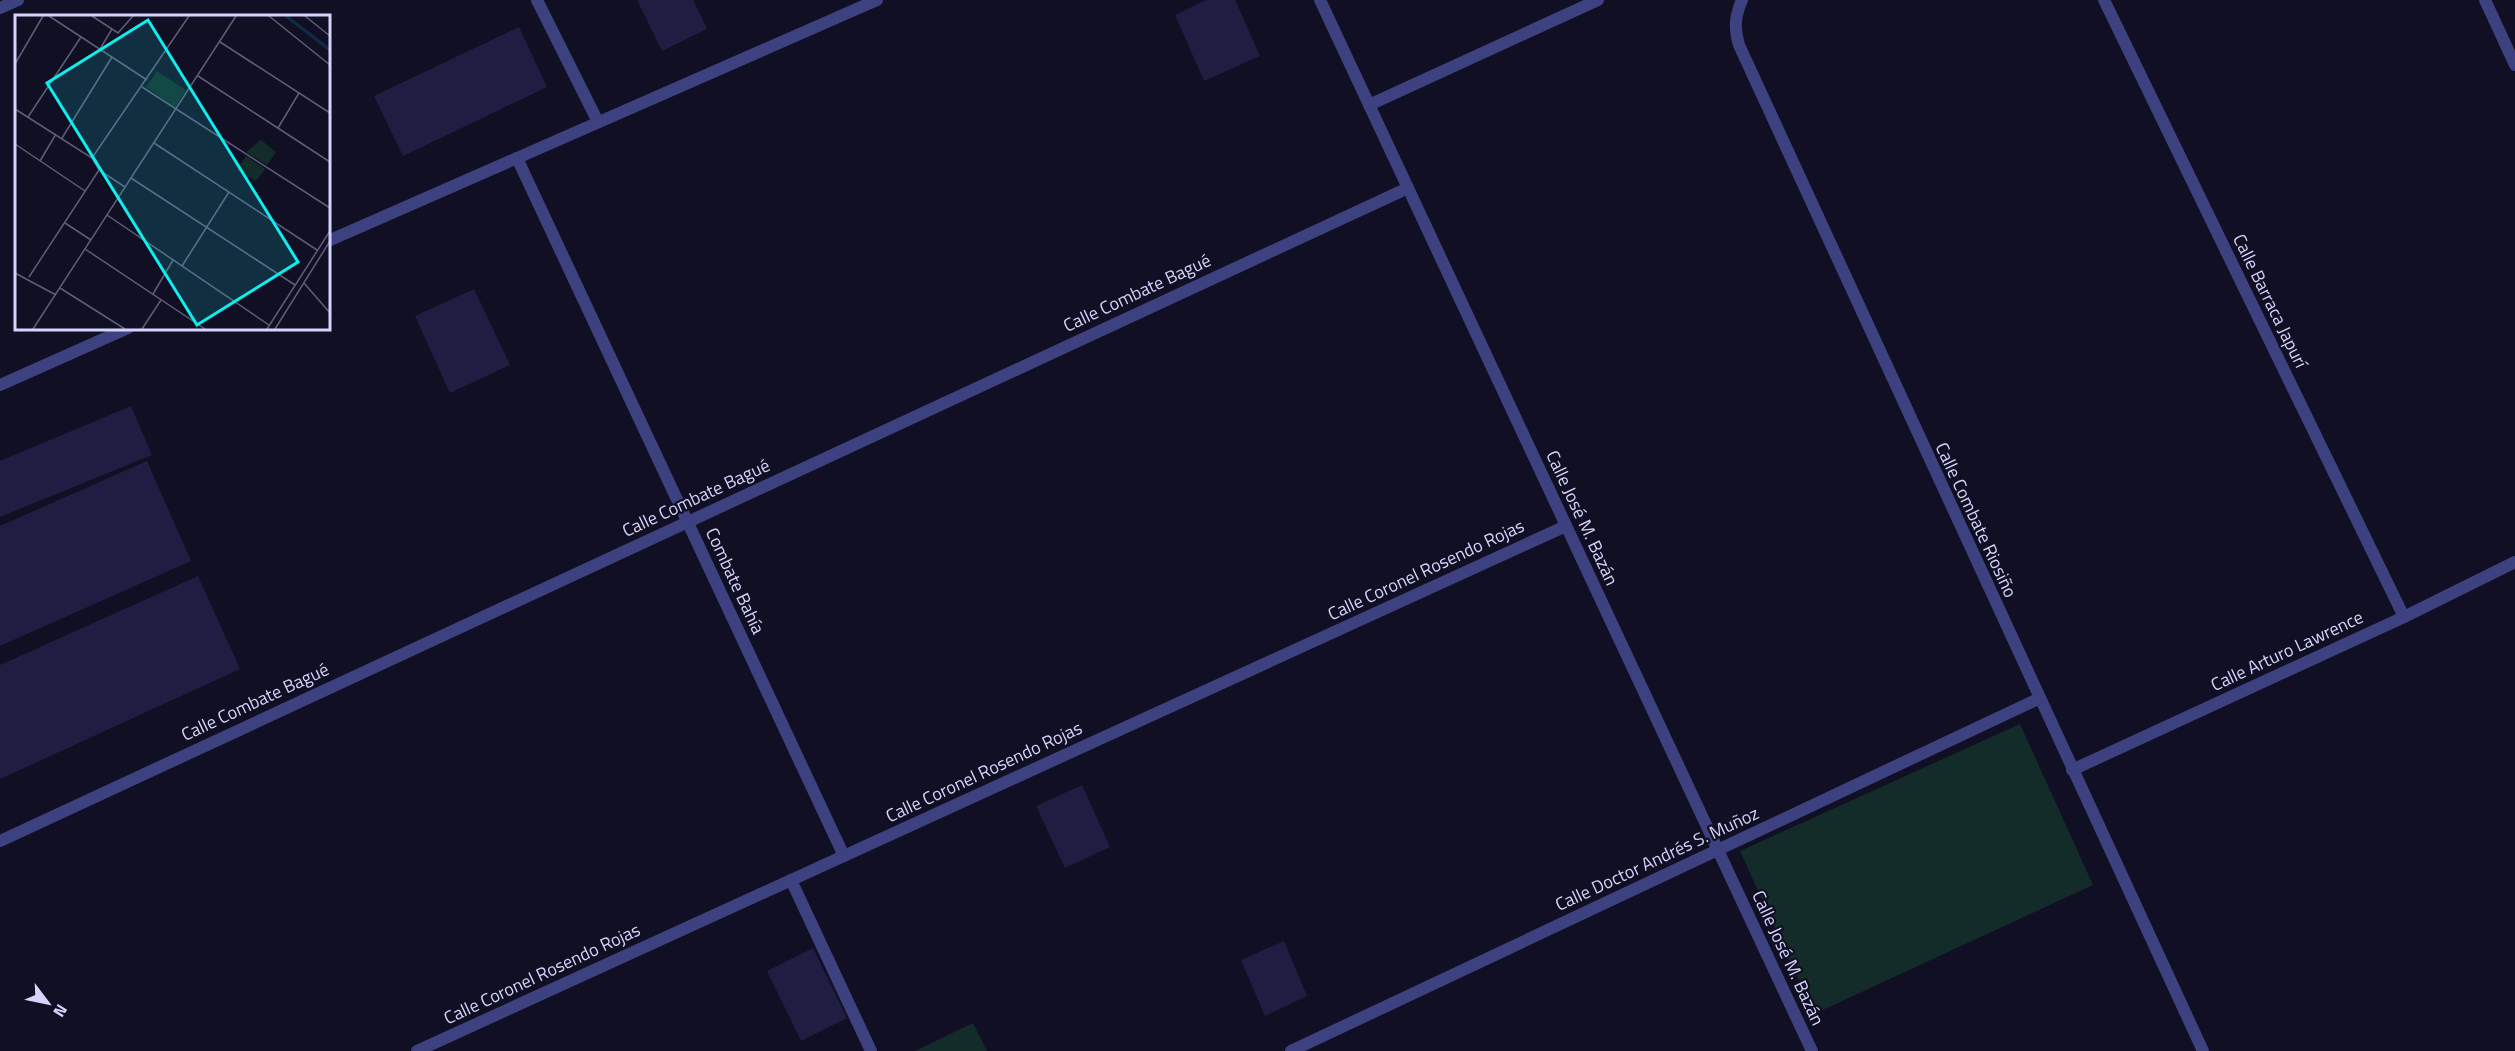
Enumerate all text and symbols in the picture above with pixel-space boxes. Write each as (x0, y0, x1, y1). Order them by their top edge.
inset map (15, 15, 330, 330)
street label: Calle Barraca Japurí (2226, 229, 2315, 374)
street label: Calle Combate Bagué (1058, 246, 1215, 339)
street label: Calle Combate Riosiño (1929, 438, 2024, 602)
street label: Calle José M. Bazán (1539, 446, 1626, 590)
street label: Calle Combate Bagué (617, 451, 774, 544)
street label: Calle Coronel Rosendo Rojas (1323, 512, 1528, 627)
street label: Combate Bahía (699, 523, 772, 638)
street label: Calle Arturo Lawrence (2206, 603, 2367, 698)
street label: Calle Combate Bagué (176, 655, 333, 748)
street label: Calle Coronel Rosendo Rojas (881, 714, 1086, 829)
street label: Calle Doctor Andrés S. Muñoz (1550, 799, 1763, 918)
street label: Calle José M. Bazán (1745, 886, 1832, 1030)
street label: Calle Coronel Rosendo Rojas (439, 916, 644, 1031)
north arrow (18, 973, 78, 1033)
text: N (48, 1000, 74, 1022)

